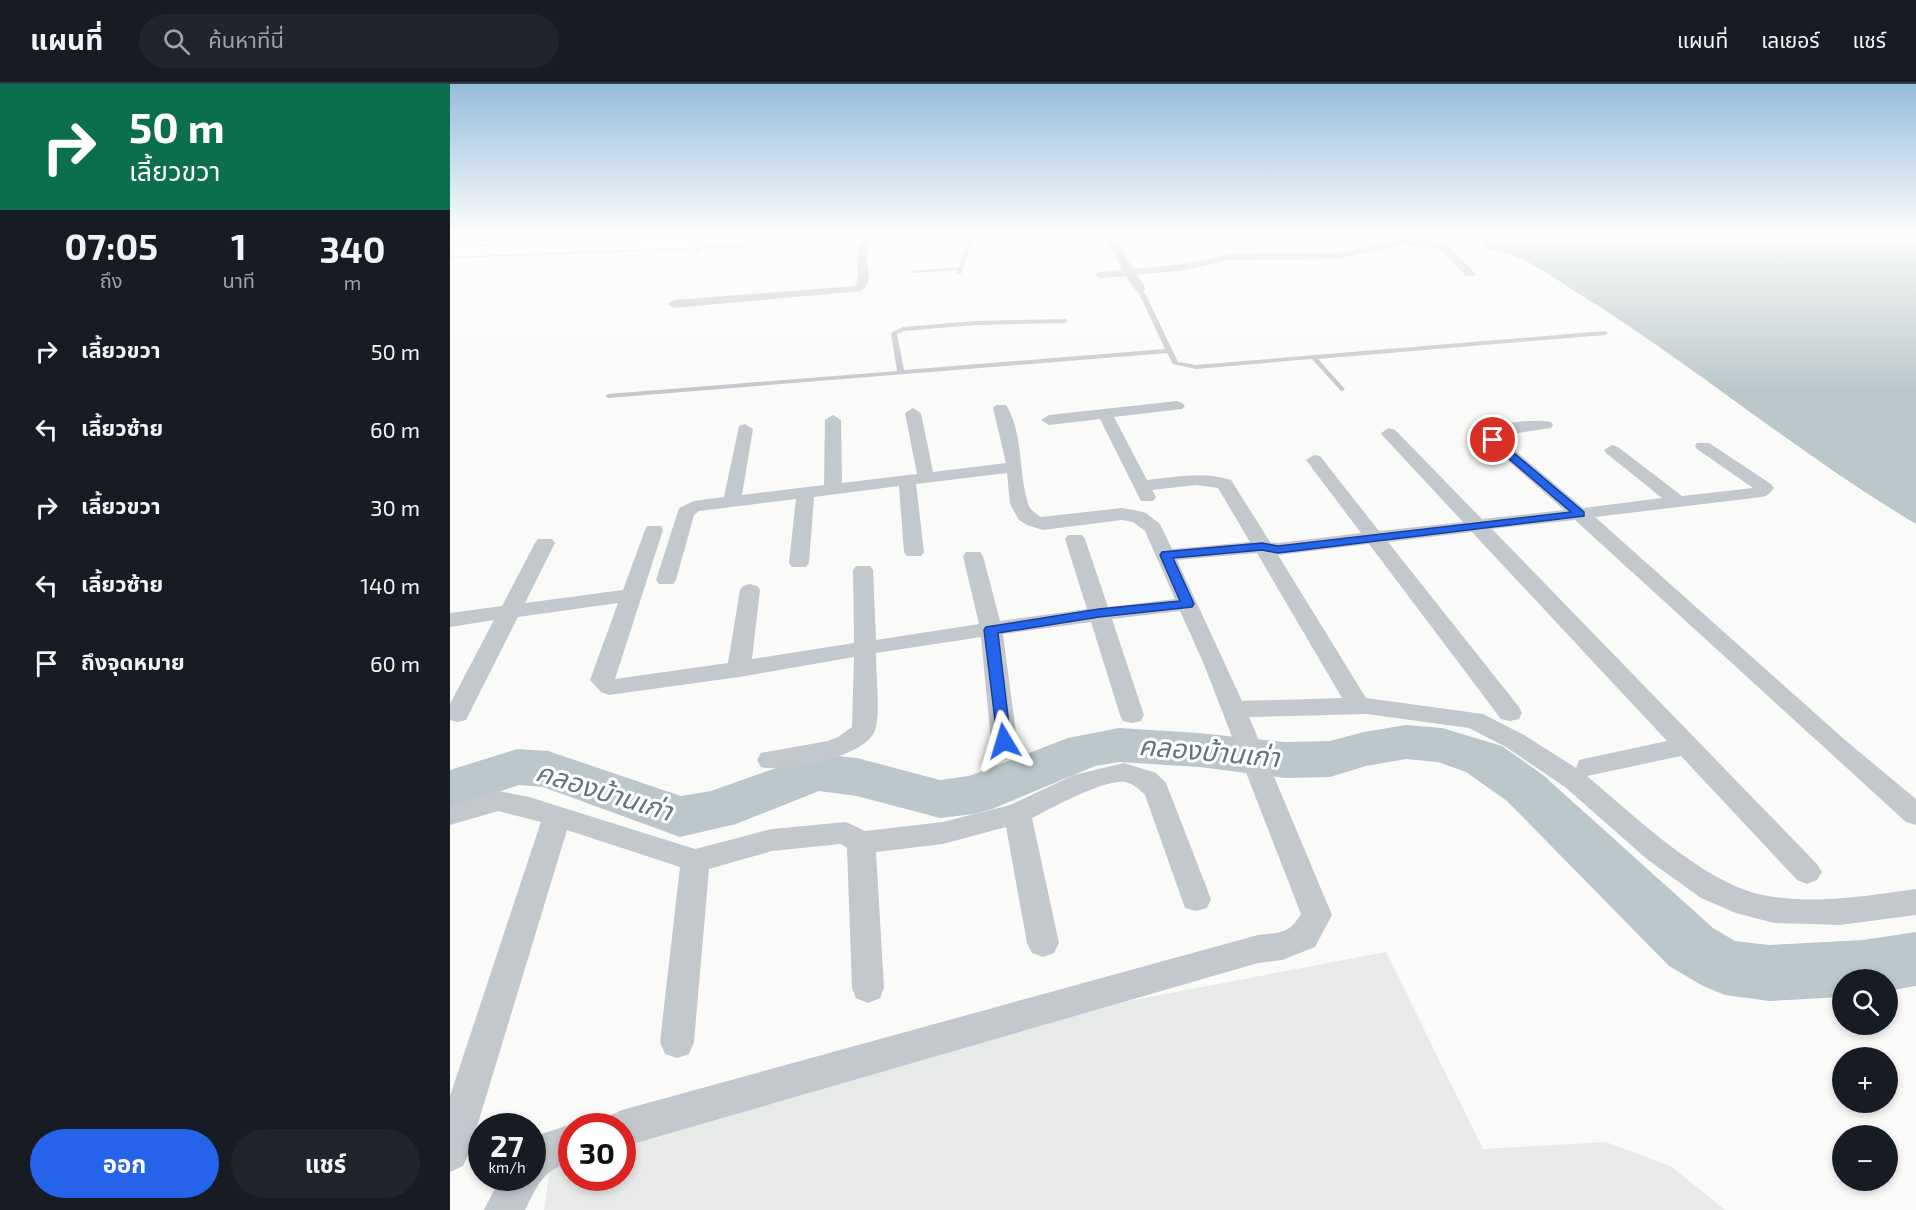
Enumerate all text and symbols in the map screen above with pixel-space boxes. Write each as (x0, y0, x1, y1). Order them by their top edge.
search box (139, 14, 559, 68)
text: แผนที่ (30, 22, 103, 56)
icon: search (160, 25, 193, 58)
text: ค้นหาที่นี่ (208, 26, 284, 52)
text: แผนที่ (1677, 27, 1728, 52)
text: เลเยอร์ (1761, 27, 1820, 52)
text: แชร์ (1853, 27, 1886, 52)
text: 50 m (129, 101, 225, 151)
icon: right (30, 108, 108, 186)
text: เลี้ยวขวา (129, 154, 220, 186)
text: 07:05 (64, 224, 158, 267)
text: 1 (231, 224, 247, 267)
text: 340 (319, 227, 386, 270)
text: ถึง (100, 268, 123, 292)
text: นาที (222, 268, 255, 292)
text: m (344, 270, 361, 294)
icon: right (30, 335, 63, 368)
text: เลี้ยวขวา (81, 336, 161, 362)
text: 50 m (371, 338, 420, 364)
icon: left (30, 413, 63, 446)
text: เลี้ยวซ้าย (81, 414, 163, 440)
pin (1467, 414, 1518, 465)
text: 60 m (370, 416, 420, 442)
icon: arrive (1476, 423, 1509, 456)
icon: right (30, 491, 63, 524)
text: เลี้ยวขวา (81, 492, 161, 518)
text: 30 m (370, 494, 420, 520)
icon: left (30, 569, 63, 602)
text: เลี้ยวซ้าย (81, 570, 163, 596)
text: 140 m (360, 572, 420, 598)
icon: arrive (30, 647, 63, 680)
text: ถึงจุดหมาย (81, 648, 185, 674)
text: 60 m (370, 650, 420, 676)
position arrow (972, 709, 1036, 773)
water label: คลองบ้านเก่า (1138, 728, 1282, 772)
water label: คลองบ้านเก่า (533, 754, 678, 826)
map controls (1832, 969, 1898, 1191)
button: search (1832, 969, 1898, 1035)
button: + (1832, 1047, 1898, 1113)
speed limit sign: 30 (558, 1113, 636, 1191)
button: − (1832, 1125, 1898, 1191)
text: 27 (490, 1127, 524, 1163)
button: ออก (30, 1129, 219, 1198)
button: แชร์ (231, 1129, 420, 1198)
text: km/h (488, 1158, 526, 1176)

